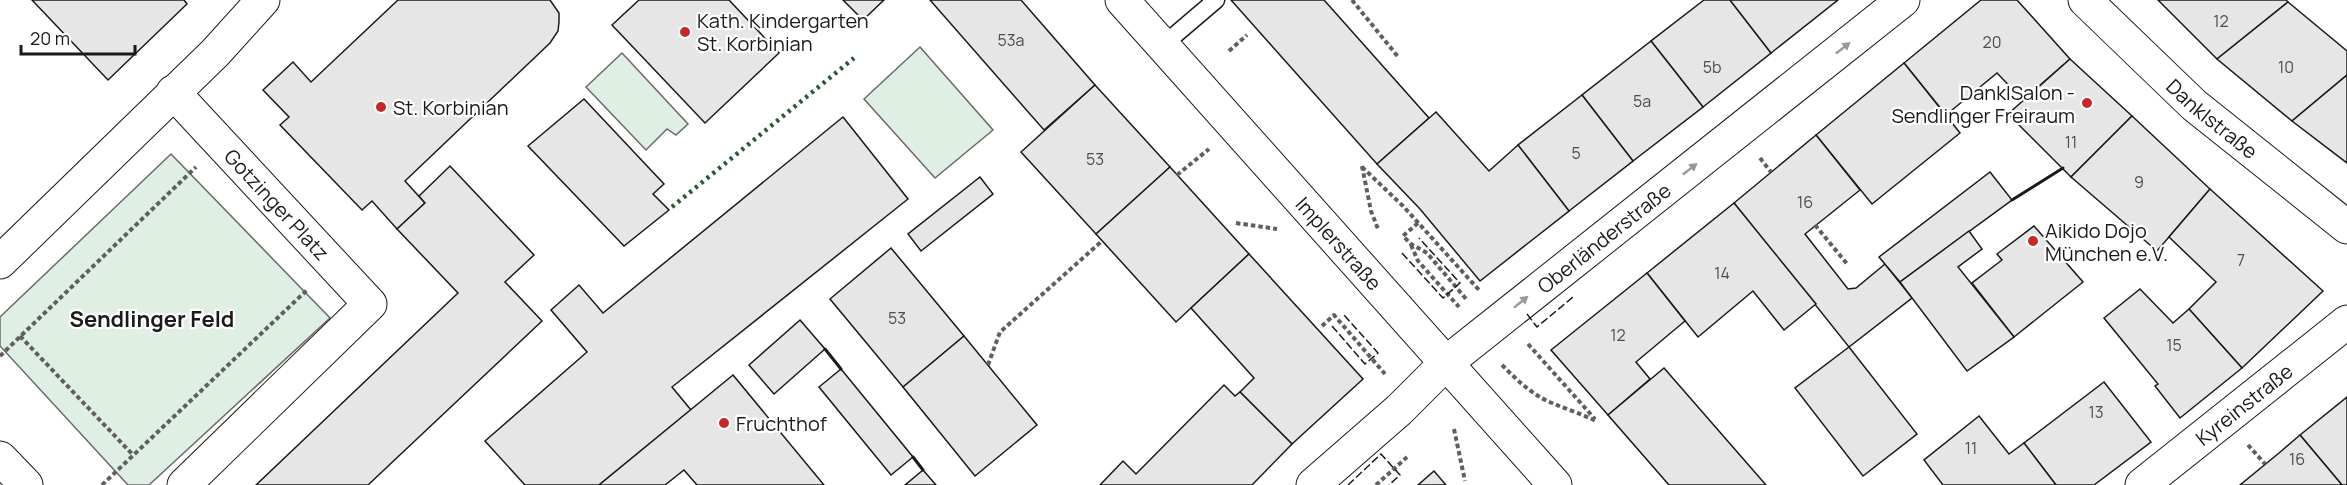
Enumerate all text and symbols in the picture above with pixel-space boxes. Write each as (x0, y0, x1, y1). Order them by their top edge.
place label: Kath. Kindergarten St. Korbinian (697, 7, 869, 57)
house number: 12 (2213, 10, 2229, 32)
scale bar (21, 18, 135, 56)
marker: Kath. Kindergarten St. Korbinian (678, 25, 692, 39)
text: 20 m (30, 26, 70, 50)
house number: 53a (998, 29, 1024, 51)
house number: 20 (1983, 31, 2001, 53)
one-way arrow (1835, 41, 1851, 54)
house number: 5b (1703, 56, 1721, 78)
house number: 10 (2278, 56, 2294, 78)
street label: Danklstraße (2161, 72, 2264, 164)
place label: DanklSalon - Sendlinger Freiraum (1891, 79, 2075, 129)
house number: 5a (1633, 90, 1651, 112)
place label: St. Korbinian (393, 94, 509, 121)
marker: DanklSalon - Sendlinger Freiraum (2080, 96, 2094, 110)
marker: St. Korbinian (374, 100, 388, 114)
house number: 11 (2065, 131, 2077, 153)
house number: 5 (1571, 142, 1581, 164)
street label: Gotzinger Platz (219, 143, 336, 265)
house number: 53 (1086, 148, 1104, 170)
one-way arrow (1682, 162, 1698, 175)
house number: 9 (2134, 171, 2144, 193)
street label: Oberländerstraße (1531, 176, 1676, 299)
street label: Implerstraße (1290, 191, 1388, 296)
house number: 16 (1797, 191, 1813, 213)
place label: Aikido Dojo München e.V. (2045, 217, 2168, 267)
marker: Aikido Dojo München e.V. (2026, 234, 2040, 248)
house number: 7 (2237, 249, 2245, 271)
house number: 14 (1714, 262, 1730, 284)
one-way arrow (1513, 296, 1529, 309)
district label: Sendlinger Feld (70, 304, 234, 334)
house number: 53 (888, 307, 906, 329)
house number: 12 (1610, 324, 1626, 346)
house number: 15 (2166, 334, 2182, 356)
street label: Kyreinstraße (2190, 357, 2298, 451)
house number: 13 (2088, 401, 2104, 423)
place label: Fruchthof (736, 410, 827, 437)
marker: Fruchthof (717, 416, 731, 430)
house number: 11 (1965, 437, 1977, 459)
house number: 16 (2289, 448, 2305, 470)

